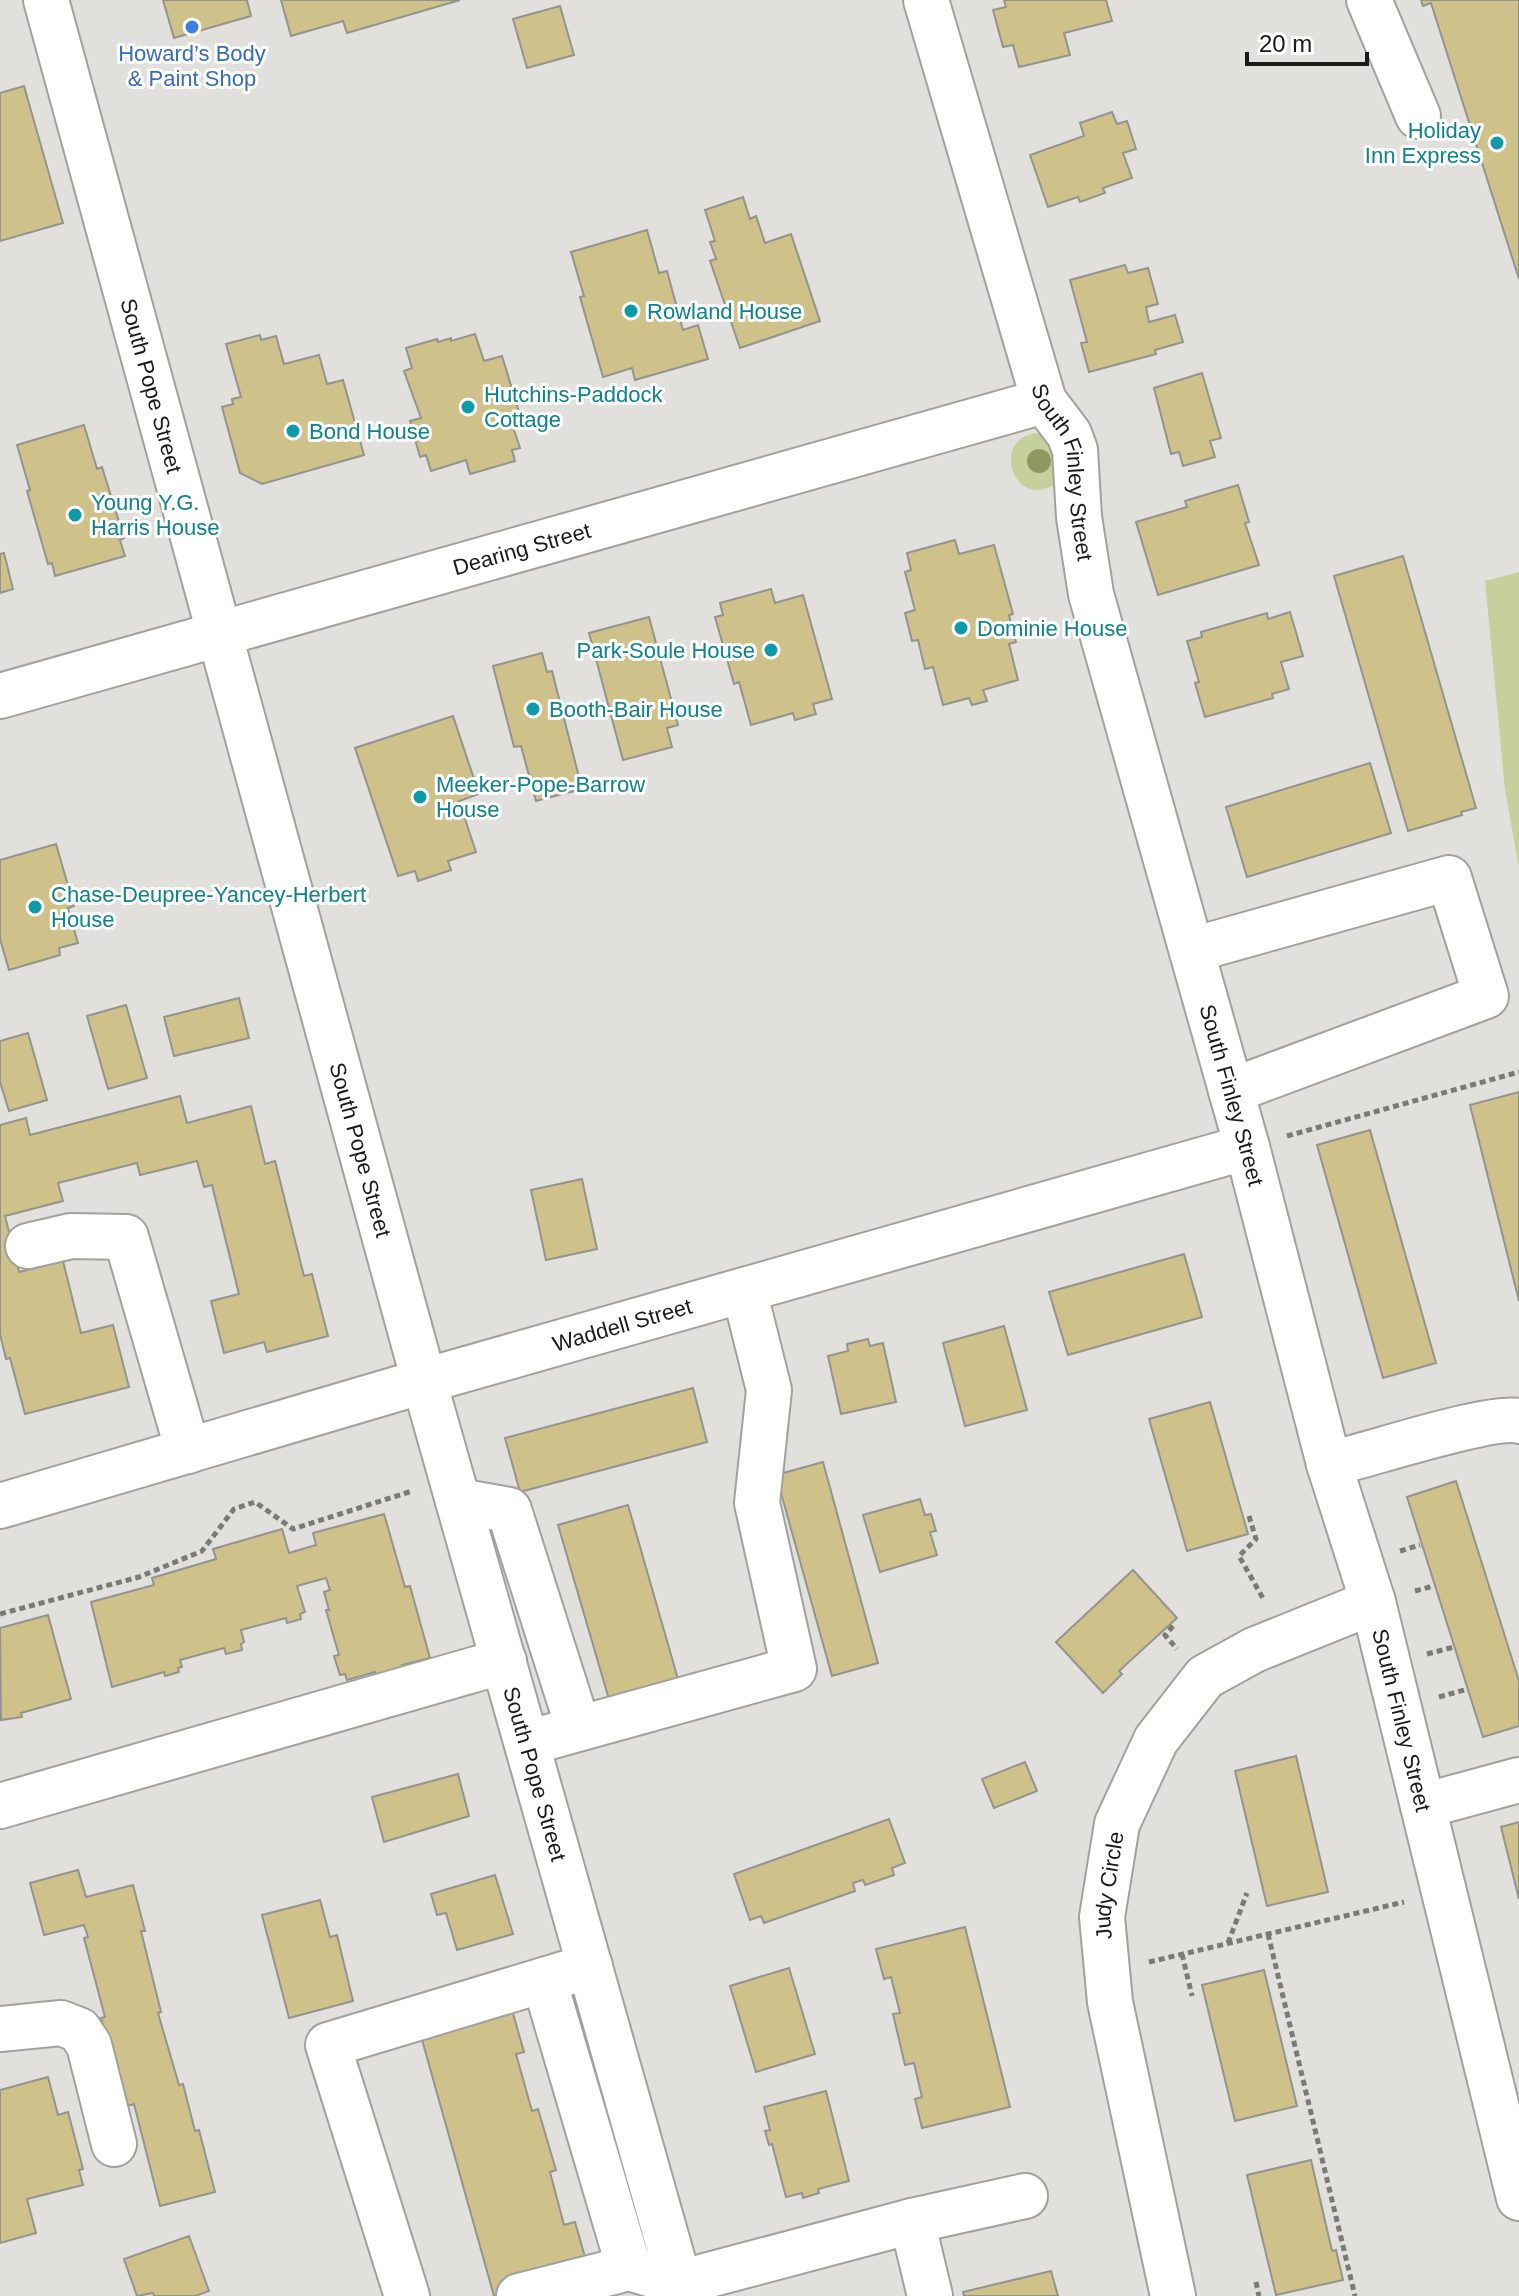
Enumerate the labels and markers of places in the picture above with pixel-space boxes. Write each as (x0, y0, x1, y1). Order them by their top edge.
marker: Howard’s Body & Paint Shop (183, 18, 201, 36)
place label: Howard’s Body & Paint Shop (118, 41, 266, 91)
place label: Holiday Inn Express (1365, 118, 1481, 168)
marker: Holiday Inn Express (1488, 134, 1506, 152)
place label: Rowland House (647, 299, 802, 324)
marker: Rowland House (622, 302, 640, 320)
place label: Hutchins-Paddock Cottage (484, 382, 664, 432)
marker: Hutchins-Paddock Cottage (459, 398, 477, 416)
place label: Bond House (309, 419, 430, 444)
marker: Bond House (284, 422, 302, 440)
place label: Young Y.G. Harris House (91, 490, 219, 540)
marker: Young Y.G. Harris House (66, 506, 84, 524)
place label: Dominie House (977, 616, 1127, 641)
marker: Dominie House (952, 619, 970, 637)
place label: Park-Soule House (576, 638, 755, 663)
marker: Park-Soule House (762, 641, 780, 659)
place label: Booth-Bair House (549, 697, 723, 722)
marker: Booth-Bair House (524, 700, 542, 718)
place label: Meeker-Pope-Barrow House (436, 772, 645, 822)
marker: Meeker-Pope-Barrow House (411, 788, 429, 806)
place label: Chase-Deupree-Yancey-Herbert House (51, 882, 366, 932)
marker: Chase-Deupree-Yancey-Herbert House (26, 898, 44, 916)

